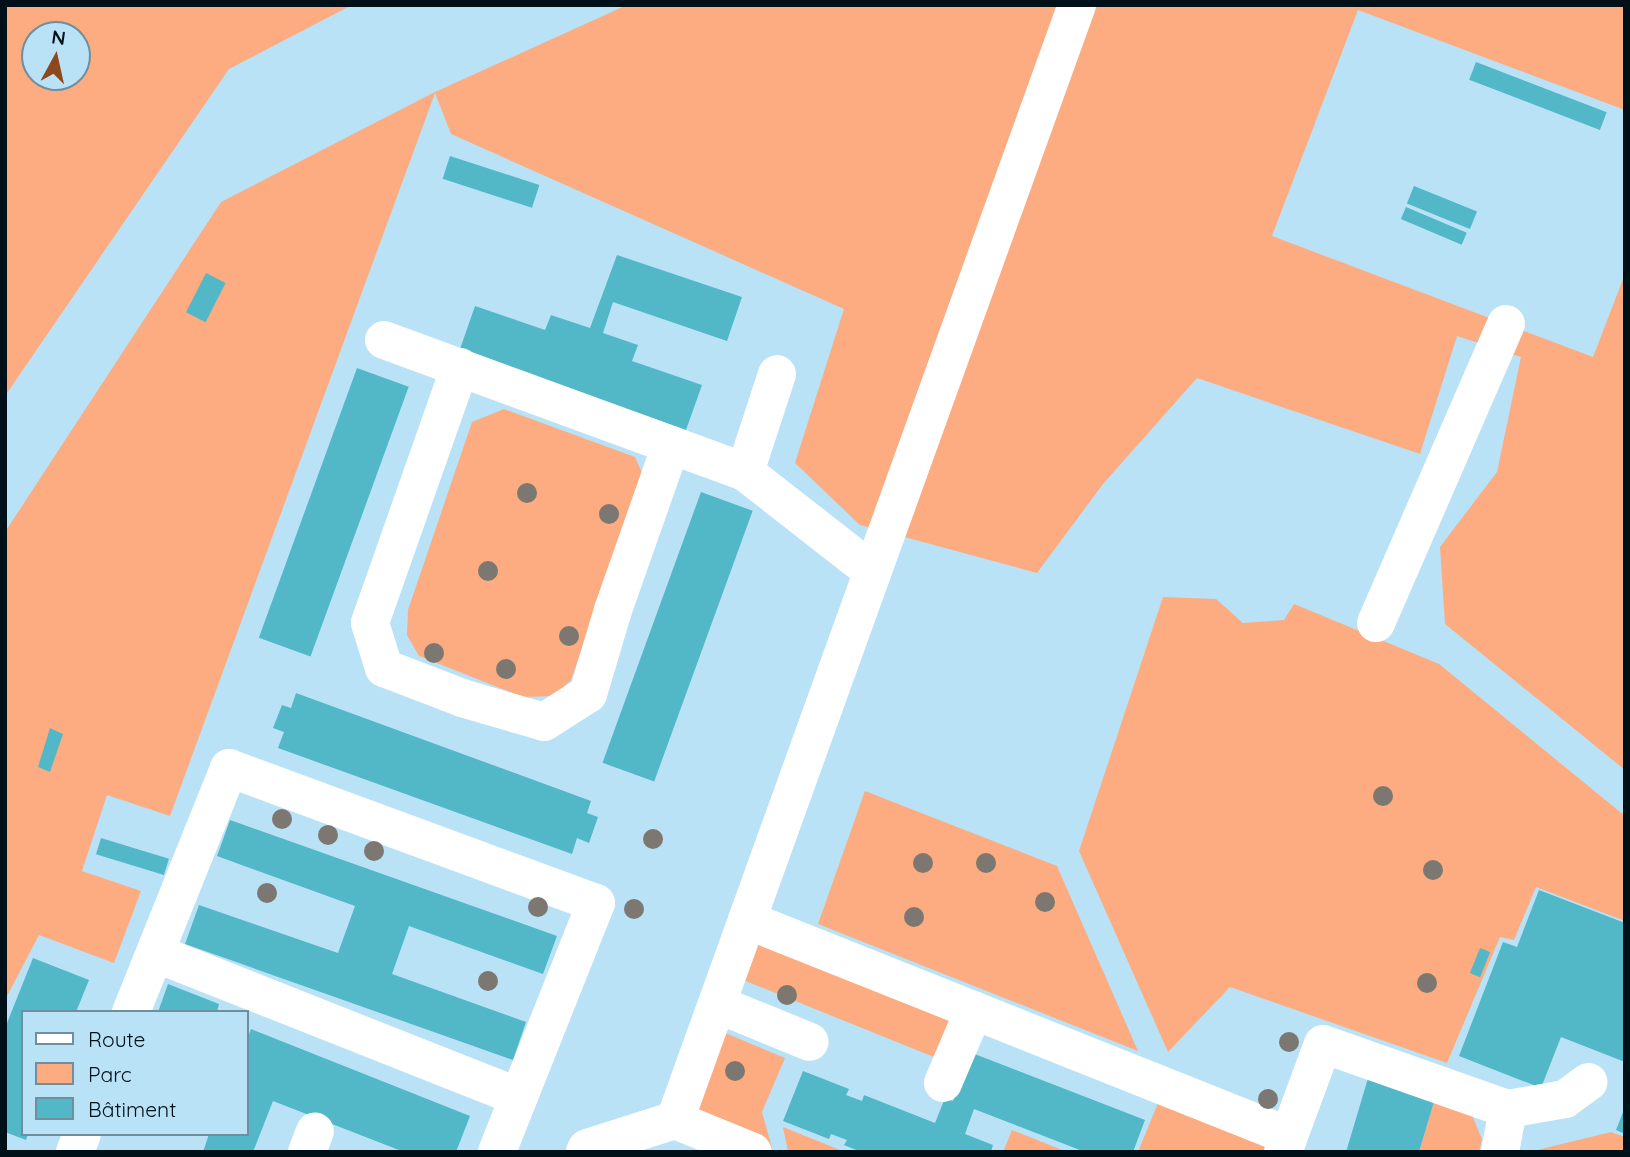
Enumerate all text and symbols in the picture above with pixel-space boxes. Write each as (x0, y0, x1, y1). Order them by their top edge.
north arrow (21, 21, 91, 91)
text: N (50, 24, 67, 50)
legend (21, 1010, 248, 1136)
text: Route (88, 1026, 145, 1052)
text: Parc (88, 1061, 132, 1087)
text: Bâtiment (88, 1096, 176, 1122)

